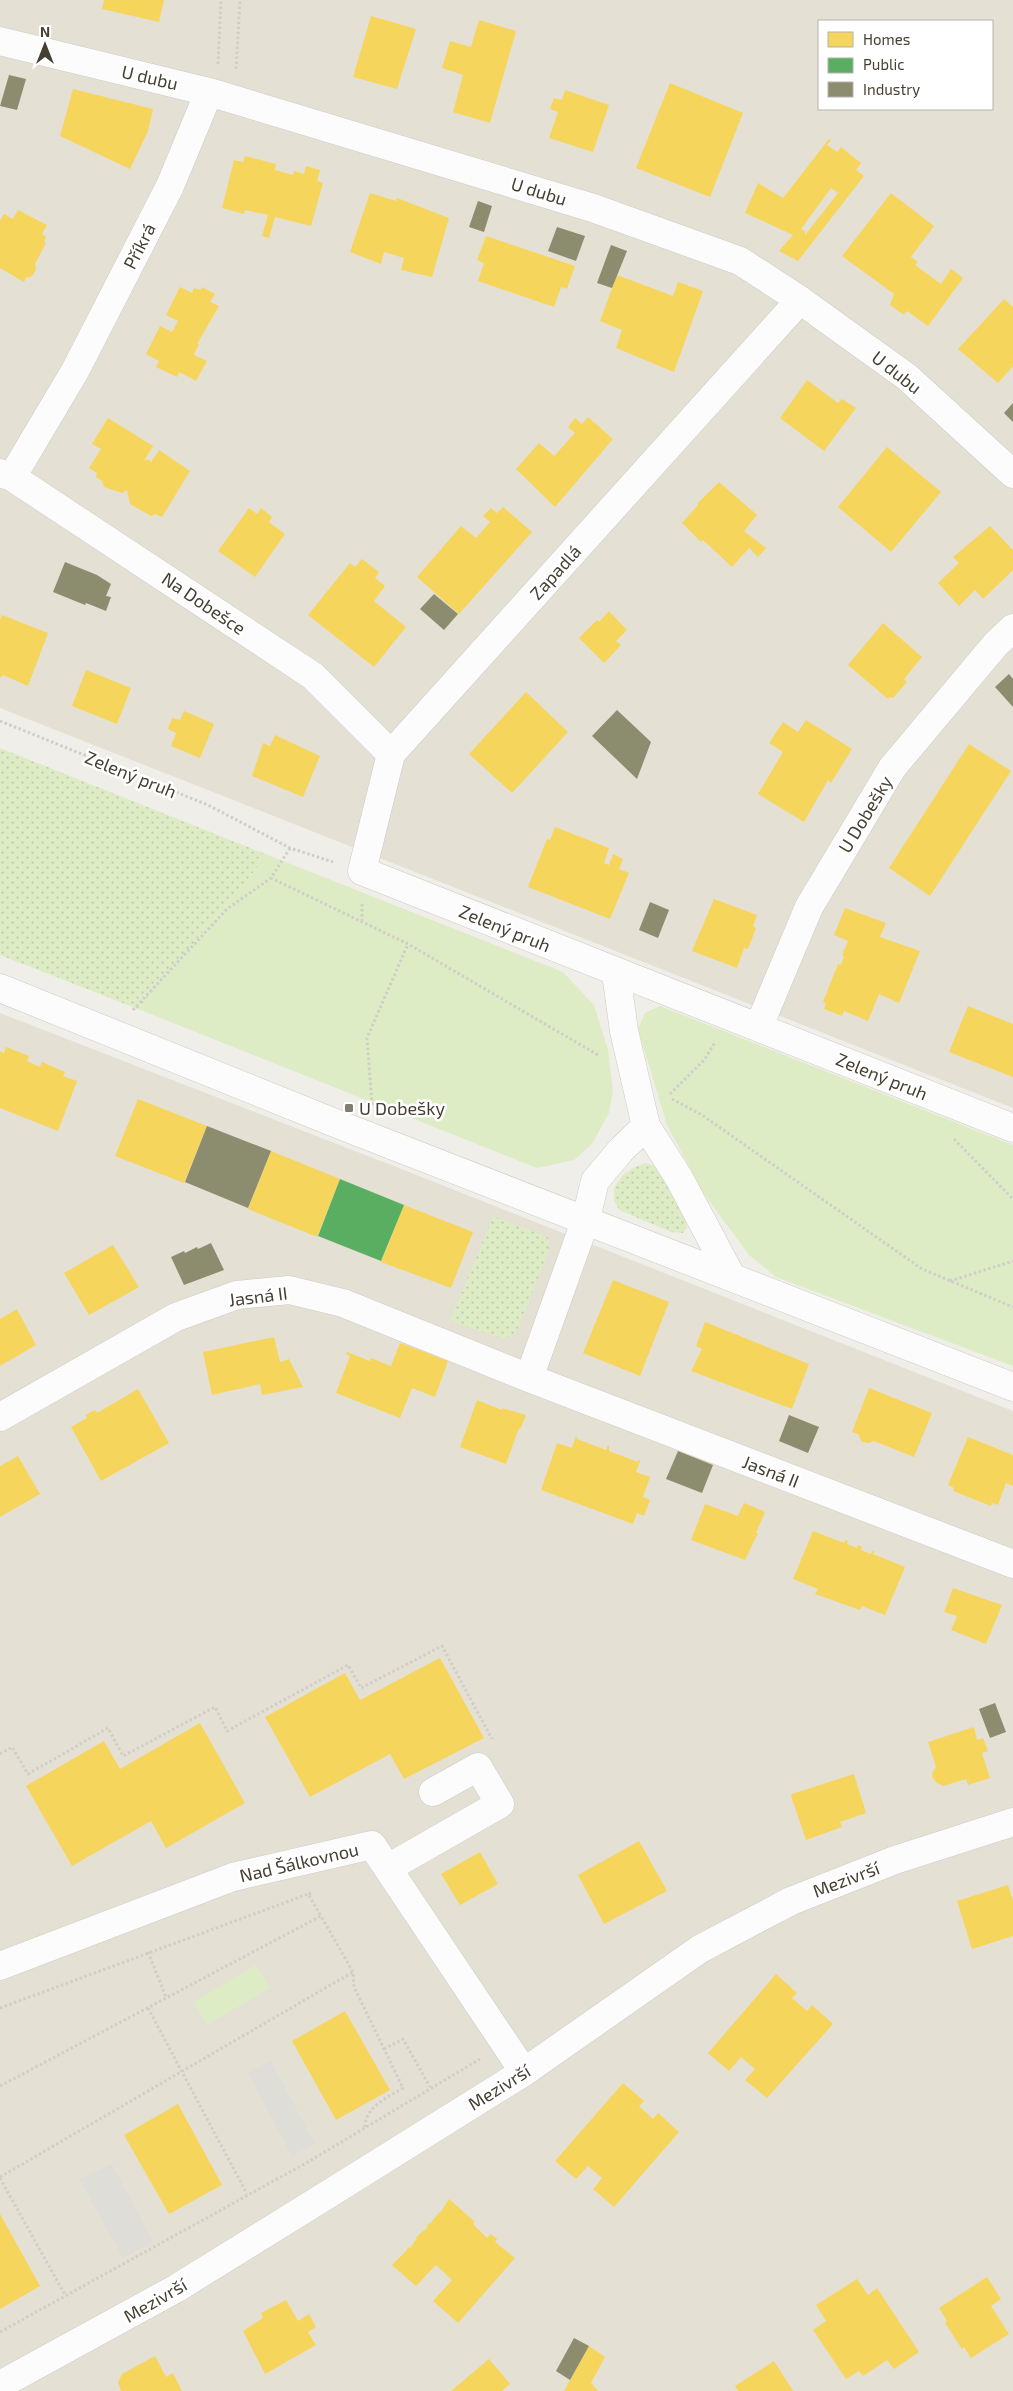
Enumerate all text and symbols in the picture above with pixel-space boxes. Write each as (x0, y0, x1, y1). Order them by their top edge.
north arrow (20, 20, 70, 70)
legend (818, 20, 993, 110)
text: N (40, 23, 50, 40)
text: Homes (863, 30, 910, 48)
text: Public (863, 55, 904, 73)
street label: U dubu (120, 60, 180, 94)
text: Industry (863, 80, 920, 98)
street label: U dubu (508, 172, 570, 210)
street label: Příkrá (118, 219, 160, 273)
street label: U dubu (868, 346, 926, 398)
street label: Zapadlá (525, 540, 585, 604)
street label: Na Dobešce (158, 567, 250, 639)
street label: Zelený pruh (82, 746, 180, 802)
street label: U Dobešky (833, 771, 897, 856)
street label: Zelený pruh (456, 900, 554, 956)
street label: Zelený pruh (833, 1048, 931, 1104)
place label: U Dobešky (359, 1097, 445, 1119)
marker: U Dobešky (343, 1102, 355, 1114)
street label: Jasná II (227, 1281, 289, 1311)
street label: Jasná II (740, 1450, 802, 1492)
street label: Nad Šálkovnou (237, 1838, 361, 1886)
street label: Mezivrší (810, 1856, 883, 1902)
street label: Mezivrší (464, 2059, 535, 2115)
street label: Mezivrší (119, 2273, 191, 2327)

